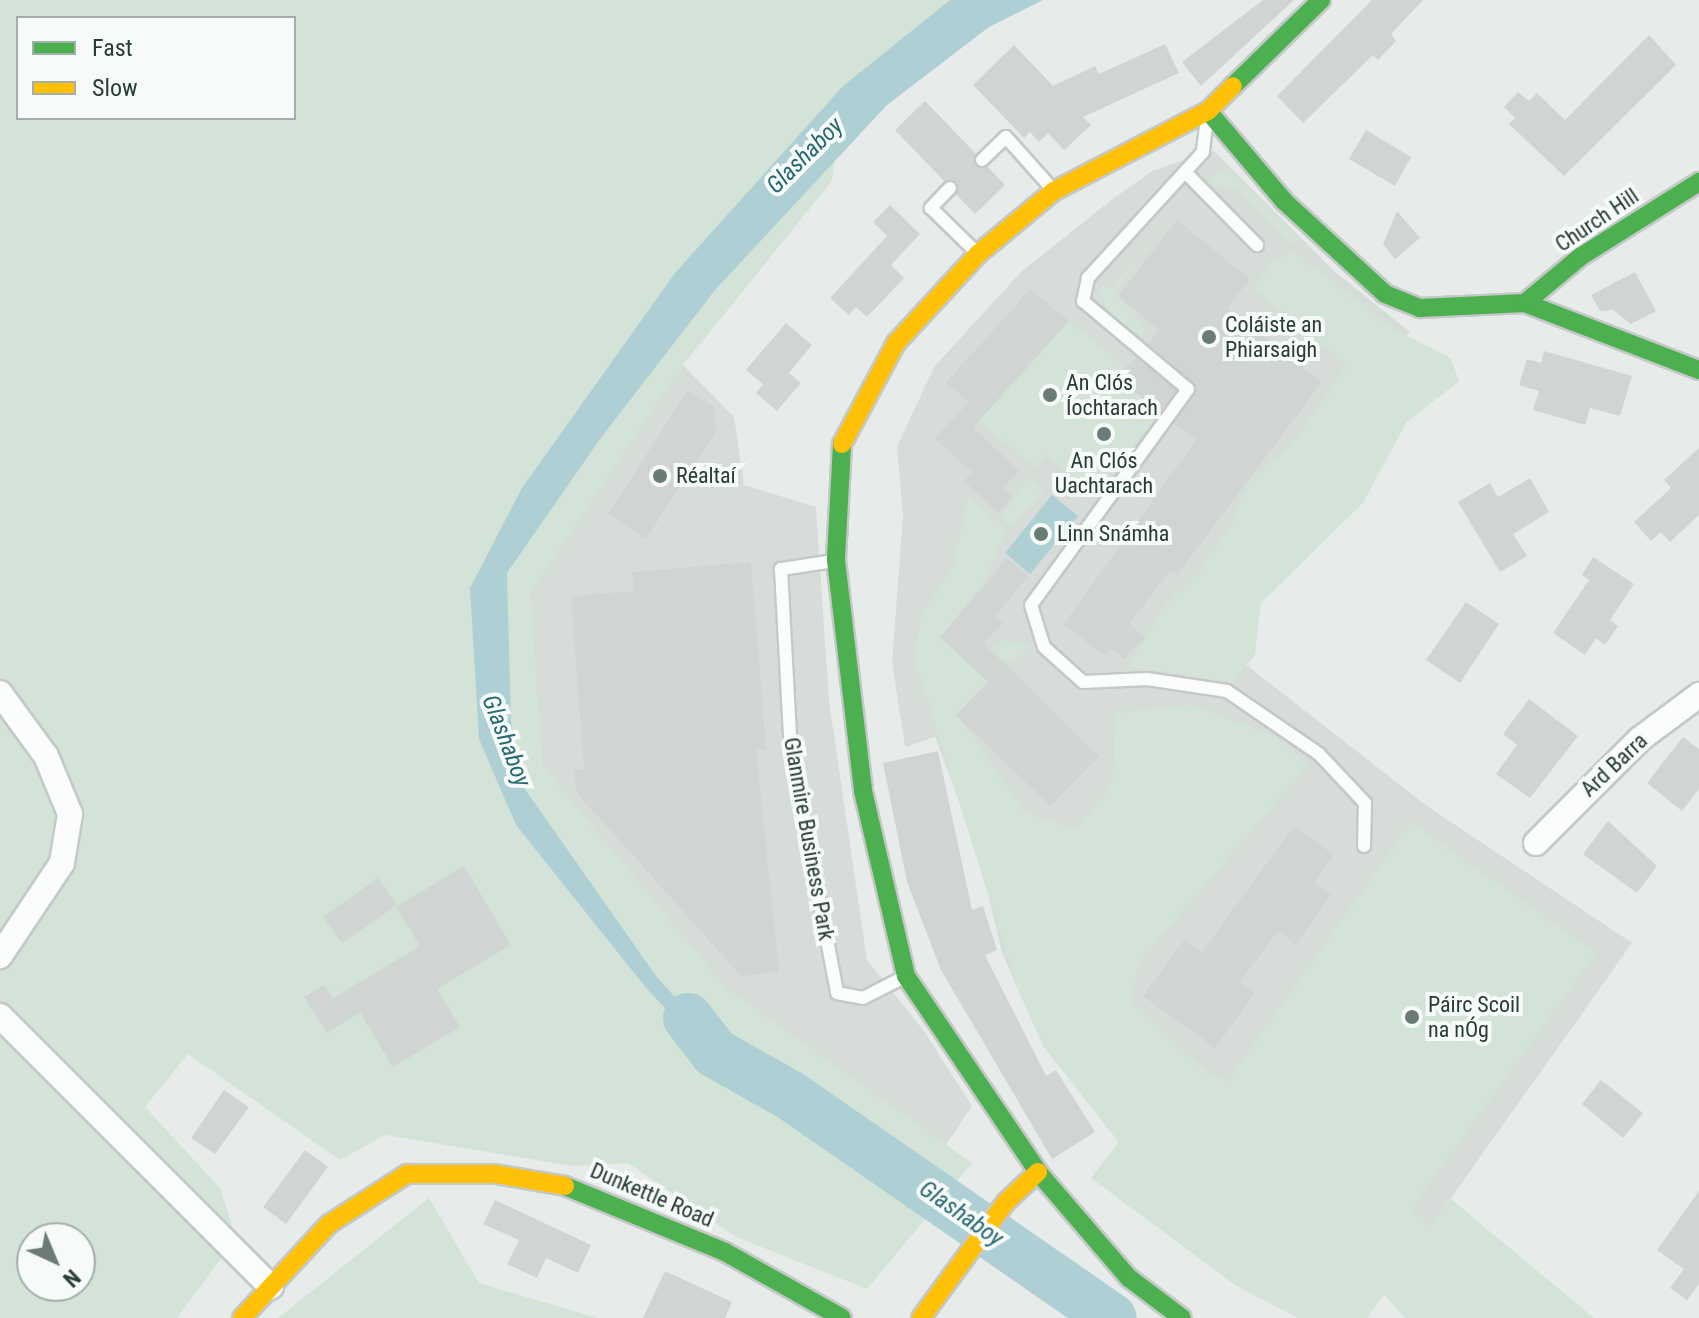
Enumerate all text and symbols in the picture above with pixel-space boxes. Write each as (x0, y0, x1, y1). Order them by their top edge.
legend (16, 16, 296, 120)
text: Fast (92, 34, 133, 62)
text: Slow (92, 74, 138, 102)
water label: Glashaboy (761, 112, 849, 200)
street label: Church Hill (1550, 183, 1644, 257)
place label: Coláiste an Phiarsaigh (1225, 311, 1322, 362)
marker: Coláiste an Phiarsaigh (1200, 328, 1218, 346)
place label: An Clós Íochtarach (1066, 369, 1158, 420)
marker: An Clós Íochtarach (1041, 386, 1059, 404)
marker: An Clós Uachtarach (1095, 425, 1113, 443)
place label: An Clós Uachtarach (1055, 447, 1153, 498)
place label: Réaltaí (676, 463, 736, 489)
marker: Réaltaí (651, 467, 669, 485)
place label: Linn Snámha (1057, 521, 1169, 547)
marker: Linn Snámha (1032, 525, 1050, 543)
water label: Glashaboy (475, 691, 537, 791)
street label: Ard Barra (1575, 728, 1653, 802)
street label: Glanmire Business Park (778, 735, 840, 943)
place label: Páirc Scoil na nÓg (1428, 991, 1520, 1042)
marker: Páirc Scoil na nÓg (1403, 1008, 1421, 1026)
street label: Dunkettle Road (586, 1157, 718, 1233)
water label: Glashaboy (913, 1175, 1009, 1253)
north arrow (16, 1222, 96, 1302)
text: N (58, 1265, 85, 1292)

